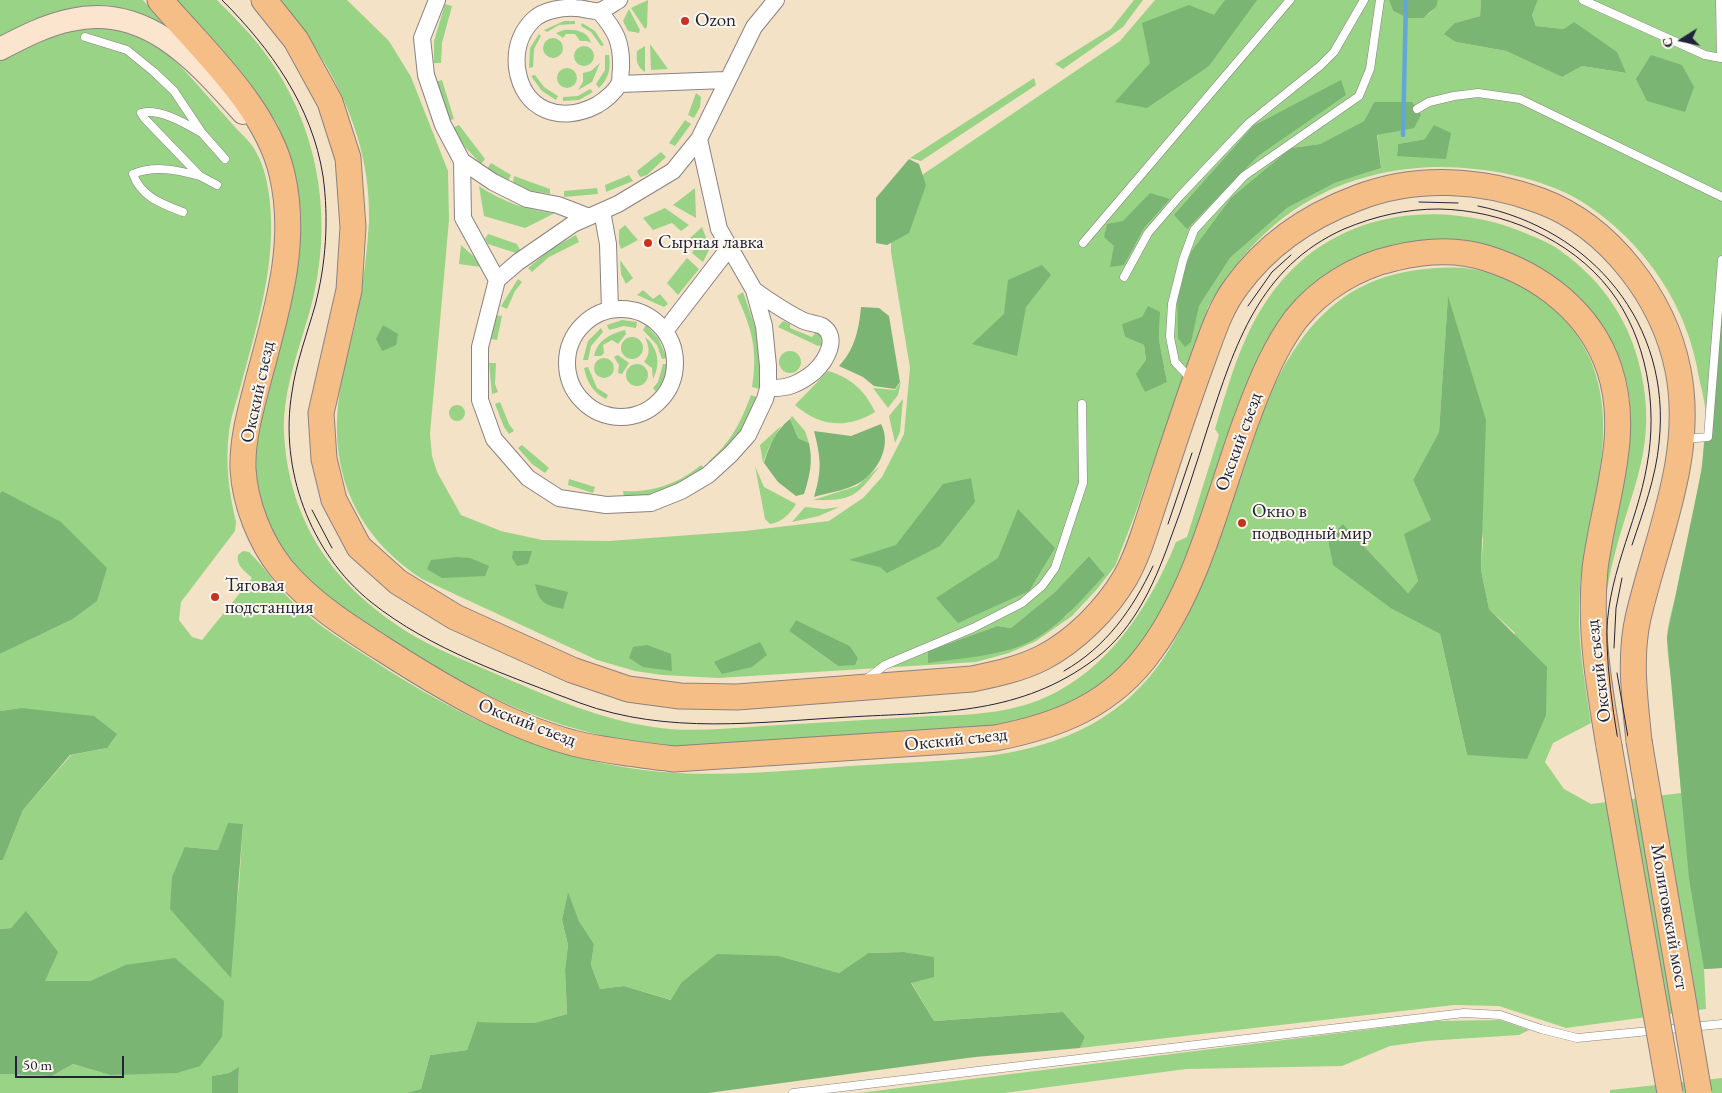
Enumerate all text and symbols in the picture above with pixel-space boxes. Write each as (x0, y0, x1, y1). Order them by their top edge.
place label: Ozon (695, 10, 736, 32)
marker: Ozon (679, 15, 691, 27)
north arrow (1657, 15, 1707, 65)
text: С (1658, 36, 1677, 49)
place label: Сырная лавка (658, 232, 764, 254)
marker: Сырная лавка (642, 237, 654, 249)
street label: Окский съезд (236, 339, 280, 445)
street label: Окский съезд (1211, 390, 1267, 494)
place label: Окно в подводный мир (1252, 501, 1372, 545)
marker: Окно в подводный мир (1236, 517, 1248, 529)
place label: Тяговая подстанция (225, 575, 313, 619)
marker: Тяговая подстанция (209, 591, 221, 603)
street label: Окский съезд (1581, 618, 1617, 724)
street label: Окский съезд (475, 694, 579, 752)
street label: Окский съезд (903, 723, 1009, 757)
street label: Молитовский мост (1645, 842, 1693, 992)
scale bar (18, 1046, 126, 1078)
text: 50 m (23, 1055, 52, 1074)

